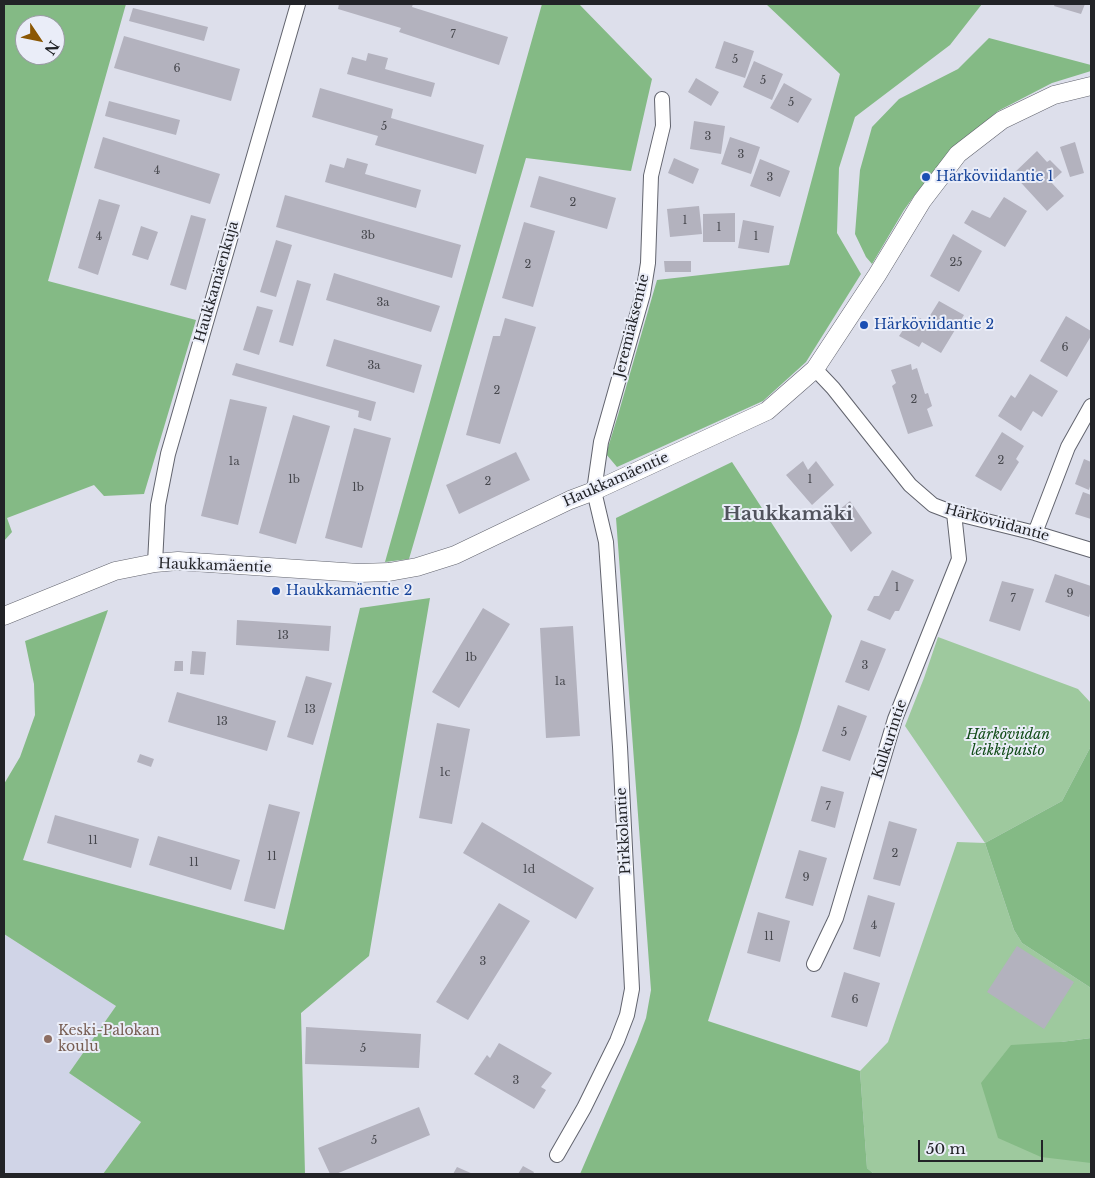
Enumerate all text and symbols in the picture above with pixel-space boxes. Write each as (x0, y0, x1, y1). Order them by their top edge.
north arrow (15, 15, 65, 65)
house number: 7 (450, 28, 456, 42)
text: N (40, 37, 63, 58)
house number: 5 (732, 53, 738, 67)
house number: 6 (173, 62, 181, 76)
house number: 5 (760, 74, 766, 88)
house number: 5 (788, 96, 794, 110)
house number: 5 (381, 120, 387, 134)
house number: 3 (705, 130, 711, 144)
house number: 3 (738, 148, 744, 162)
house number: 4 (154, 164, 160, 178)
place label: Härköviidantie 1 (936, 169, 1054, 185)
house number: 3 (767, 171, 773, 185)
marker: Härköviidantie 1 (920, 171, 932, 183)
house number: 2 (570, 196, 576, 210)
house number: 1 (683, 214, 687, 228)
street label: Haukkamäenkuja (192, 219, 242, 345)
house number: 1 (717, 221, 721, 235)
house number: 3b (361, 229, 375, 243)
house number: 4 (96, 230, 102, 244)
house number: 1 (754, 230, 758, 244)
house number: 25 (949, 256, 963, 270)
house number: 2 (525, 258, 531, 272)
street label: Jeremiaksentie (611, 273, 653, 379)
house number: 3a (377, 296, 389, 310)
place label: Härköviidantie 2 (874, 317, 994, 333)
marker: Härköviidantie 2 (858, 319, 870, 331)
house number: 6 (1061, 341, 1069, 355)
house number: 3a (368, 359, 380, 373)
house number: 2 (494, 384, 500, 398)
house number: 2 (911, 393, 917, 407)
street label: Haukkamäentie (561, 449, 671, 511)
house number: 2 (998, 454, 1004, 468)
house number: 1a (229, 455, 239, 469)
house number: 1b (288, 473, 300, 487)
house number: 1 (808, 473, 812, 487)
house number: 2 (485, 475, 491, 489)
house number: 1b (352, 481, 364, 495)
street label: Härköviidantie (943, 501, 1051, 545)
district label: Haukkamäki (723, 504, 853, 526)
street label: Haukkamäentie (158, 556, 272, 576)
house number: 1 (895, 581, 899, 595)
place label: Haukkamäentie 2 (286, 583, 412, 599)
marker: Haukkamäentie 2 (270, 585, 282, 597)
house number: 9 (1066, 587, 1074, 601)
house number: 7 (1010, 592, 1016, 606)
house number: 13 (277, 629, 289, 643)
house number: 1b (465, 651, 477, 665)
house number: 3 (862, 659, 868, 673)
house number: 1a (555, 675, 565, 689)
street label: Kulkurintie (869, 697, 911, 781)
house number: 13 (304, 703, 316, 717)
house number: 13 (216, 715, 228, 729)
house number: 5 (841, 726, 847, 740)
park label: Härköviidan leikkipuisto (966, 727, 1050, 760)
house number: 1c (440, 766, 450, 780)
street label: Pirkkolantie (613, 787, 635, 875)
house number: 7 (825, 800, 831, 814)
house number: 11 (88, 834, 98, 848)
house number: 2 (892, 847, 898, 861)
house number: 11 (267, 850, 277, 864)
house number: 11 (189, 856, 199, 870)
house number: 1d (523, 863, 535, 877)
house number: 9 (802, 871, 810, 885)
house number: 4 (871, 919, 877, 933)
house number: 11 (764, 930, 774, 944)
house number: 3 (480, 955, 486, 969)
house number: 6 (851, 993, 859, 1007)
place label: Keski-Palokan koulu (58, 1023, 160, 1056)
marker: Keski-Palokan koulu (42, 1033, 54, 1045)
house number: 5 (360, 1042, 366, 1056)
house number: 3 (513, 1074, 519, 1088)
scale bar (920, 1130, 1045, 1162)
house number: 5 (371, 1134, 377, 1148)
text: 50 m (926, 1139, 966, 1158)

